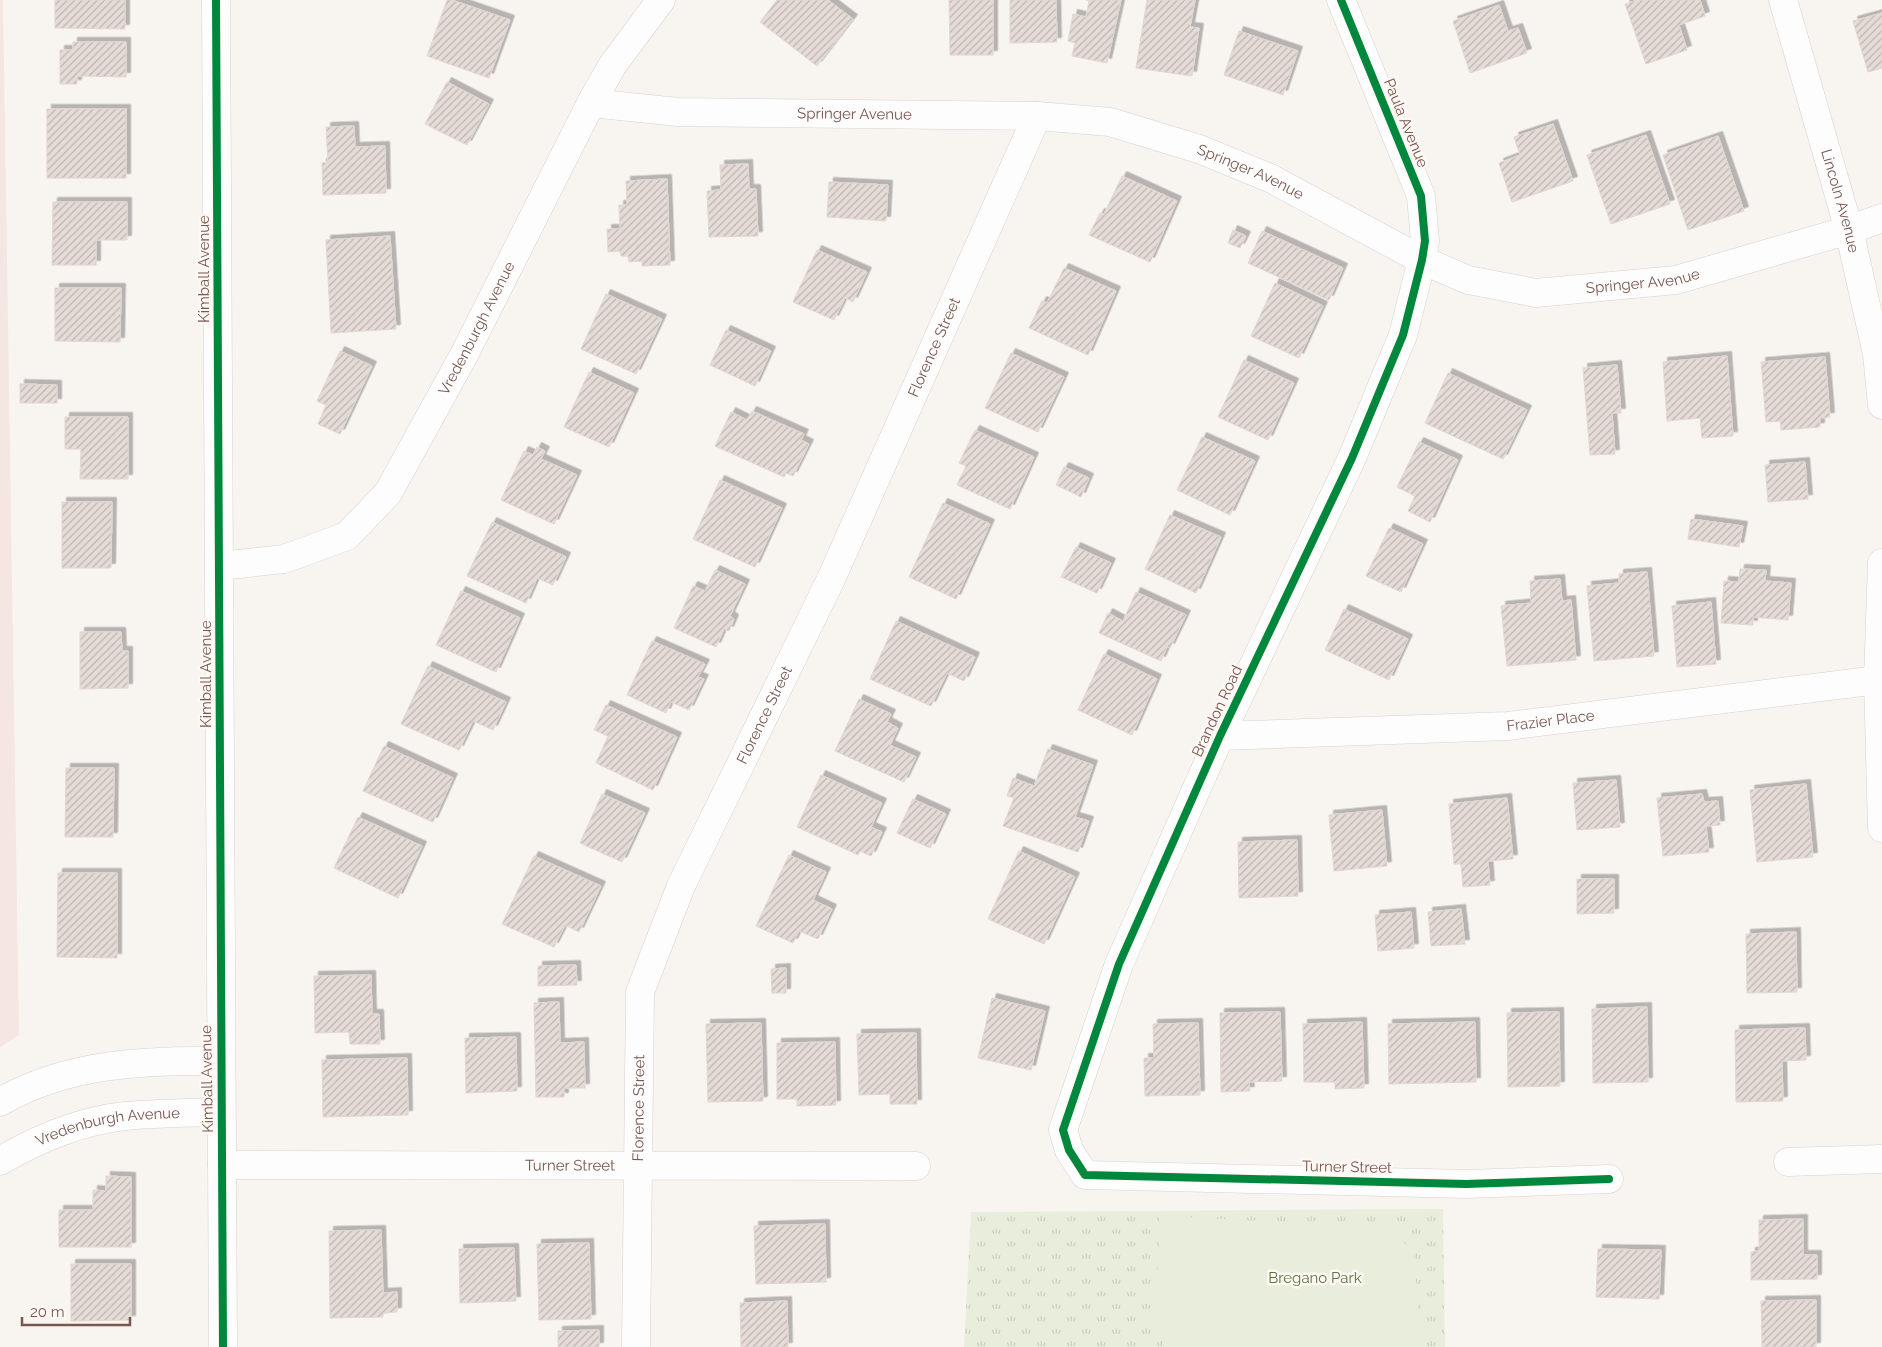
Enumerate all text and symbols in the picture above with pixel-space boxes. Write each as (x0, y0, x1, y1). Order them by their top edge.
street label: Paula Avenue (1380, 76, 1432, 170)
street label: Springer Avenue (797, 104, 912, 124)
street label: Springer Avenue (1195, 140, 1307, 204)
street label: Lincoln Avenue (1817, 147, 1863, 255)
street label: Kimball Avenue (195, 215, 213, 323)
street label: Vredenburgh Avenue (435, 258, 519, 398)
street label: Springer Avenue (1585, 265, 1702, 297)
street label: Florence Street (904, 295, 964, 400)
street label: Kimball Avenue (197, 620, 215, 728)
street label: Brandon Road (1188, 662, 1246, 760)
street label: Florence Street (733, 663, 796, 767)
street label: Frazier Place (1505, 706, 1596, 735)
street label: Kimball Avenue (197, 1025, 217, 1133)
street label: Florence Street (629, 1054, 648, 1162)
street label: Vredenburgh Avenue (33, 1104, 180, 1150)
street label: Turner Street (525, 1156, 615, 1175)
street label: Turner Street (1302, 1157, 1392, 1177)
park label: Bregano Park (1268, 1269, 1362, 1287)
scale bar (22, 1294, 130, 1326)
text: 20 m (30, 1303, 65, 1321)

